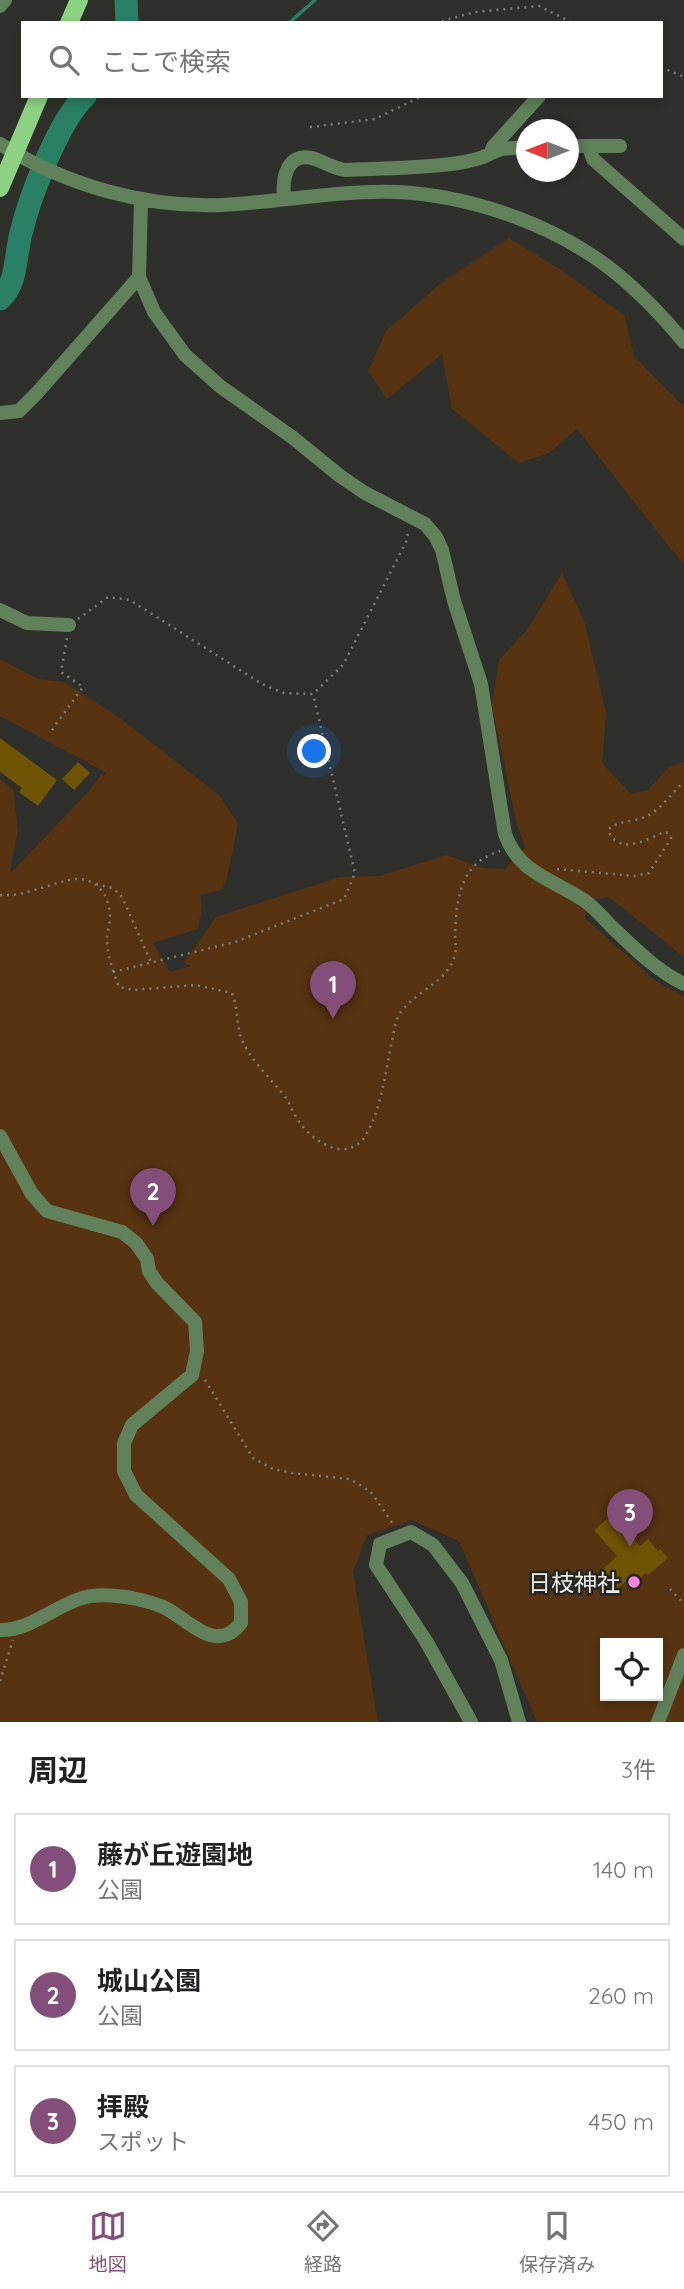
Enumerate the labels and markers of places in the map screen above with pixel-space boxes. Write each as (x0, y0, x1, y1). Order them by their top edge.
pin: 1 (310, 961, 356, 1019)
pin: 2 (130, 1168, 176, 1226)
pin: 3 (607, 1489, 653, 1547)
place label: 日枝神社 (528, 1568, 620, 1597)
marker: 日枝神社 (626, 1574, 642, 1590)

